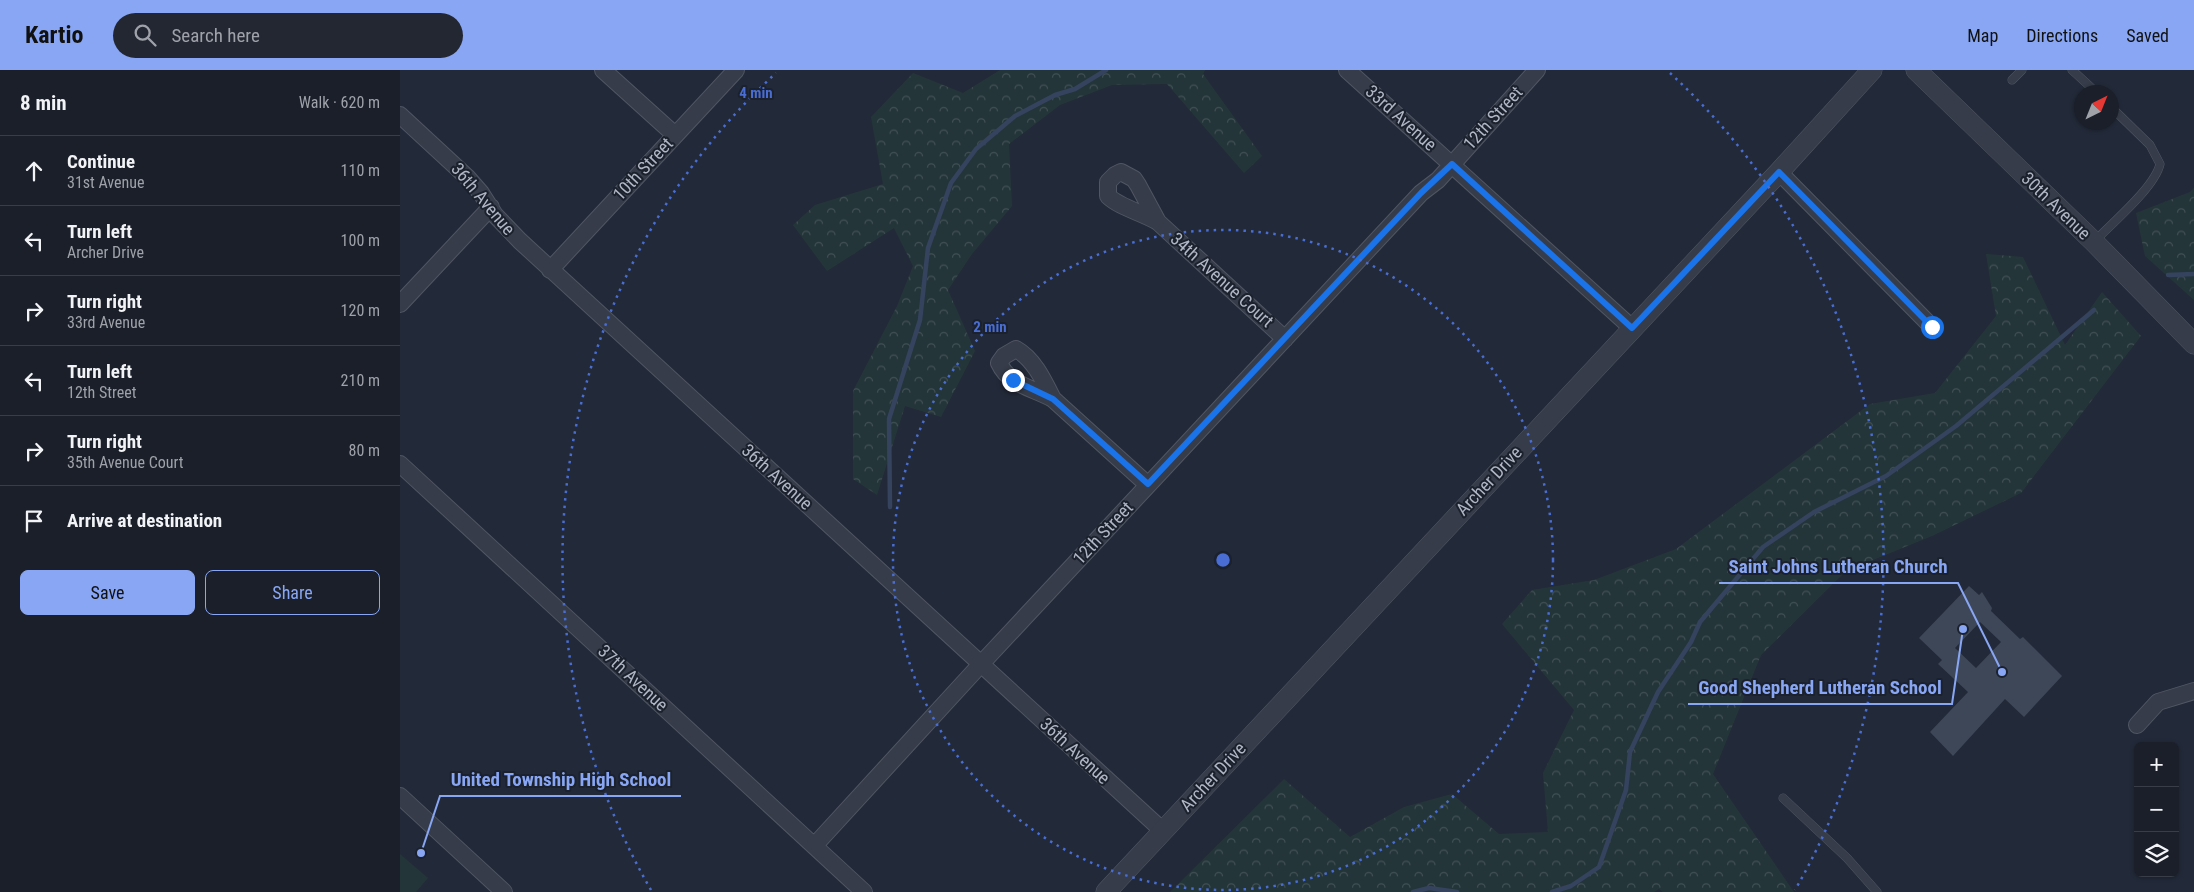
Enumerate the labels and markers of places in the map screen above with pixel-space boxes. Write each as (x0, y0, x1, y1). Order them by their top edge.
callout: Saint Johns Lutheran Church (1719, 549, 1958, 583)
centre of rings (1214, 551, 1232, 569)
callout: Good Shepherd Lutheran School (1688, 670, 1952, 704)
callout: United Township High School (440, 762, 681, 796)

